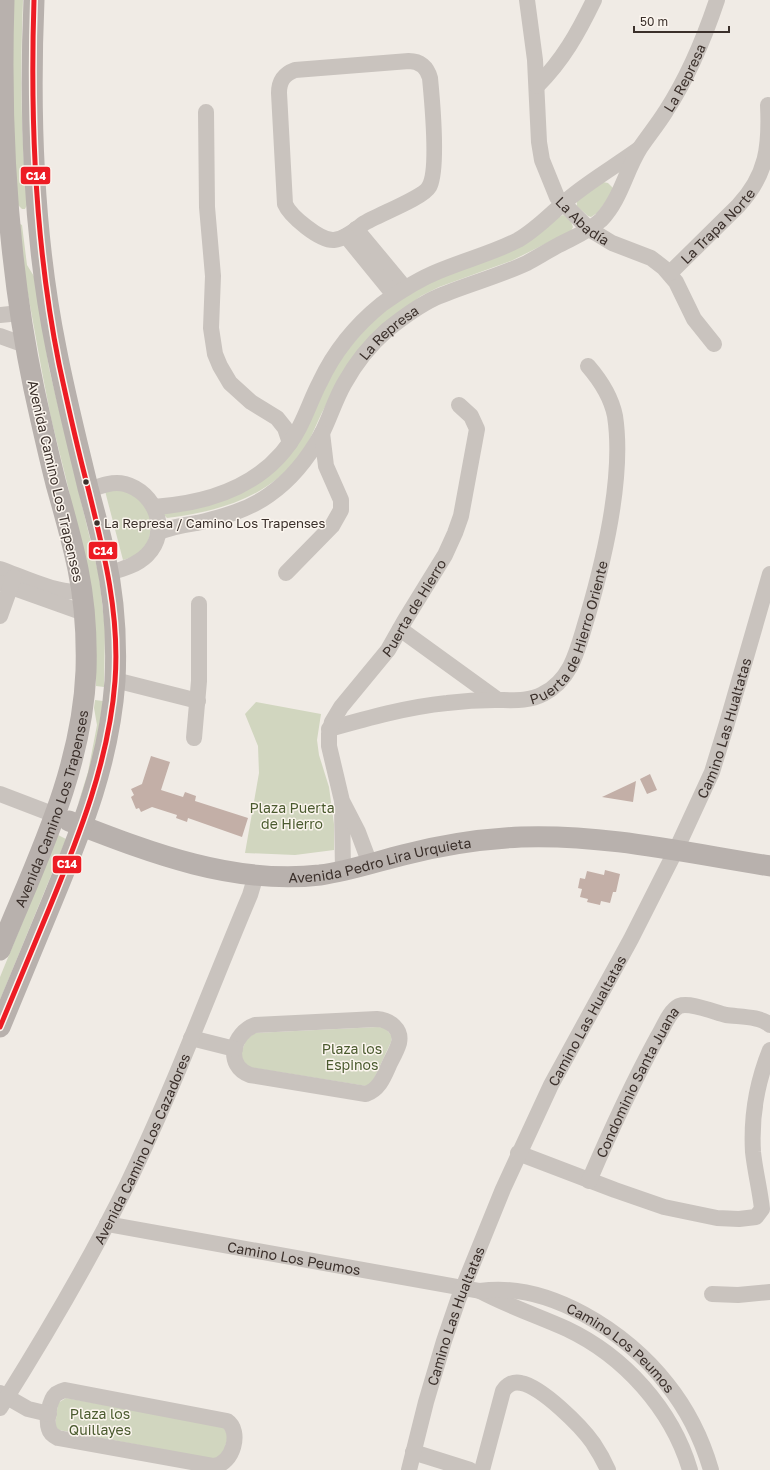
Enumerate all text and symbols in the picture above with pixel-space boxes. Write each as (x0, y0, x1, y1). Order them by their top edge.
scale bar (634, 8, 729, 34)
text: 50 m (640, 14, 668, 29)
street label: La Represa (659, 41, 708, 115)
line badge: C14 (20, 166, 51, 185)
text: C14 (26, 169, 46, 182)
street label: La Trapa Norte (677, 185, 758, 267)
street label: La Abadía (553, 193, 613, 248)
street label: La Represa (355, 301, 421, 363)
street label: Avenida Camino Los Trapenses (24, 378, 88, 584)
unlabelled marker (81, 477, 91, 487)
place label: La Represa / Camino Los Trapenses (104, 515, 325, 531)
marker: La Represa / Camino Los Trapenses (92, 518, 102, 528)
line badge: C14 (88, 541, 118, 560)
text: C14 (93, 544, 113, 557)
street label: Puerta de Hierro (378, 556, 449, 660)
street label: Puerta de Hierro Oriente (527, 559, 610, 707)
street label: Camino Las Hualtatas (693, 656, 754, 801)
street label: Avenida Camino Los Trapenses (10, 709, 91, 909)
park label: Plaza Puerta de Hierro (249, 799, 335, 832)
street label: Avenida Pedro Lira Urquieta (288, 833, 472, 885)
line badge: C14 (52, 855, 82, 874)
text: C14 (57, 857, 77, 870)
street label: Camino Las Hualtatas (544, 952, 629, 1089)
street label: Condominio Santa Juana (592, 1003, 682, 1160)
park label: Plaza los Espinos (322, 1040, 382, 1073)
street label: Avenida Camino Los Cazadores (90, 1051, 193, 1247)
street label: Camino Los Peumos (226, 1237, 362, 1278)
street label: Camino Las Hualtatas (423, 1244, 487, 1388)
street label: Camino Los Peumos (564, 1299, 679, 1396)
park label: Plaza los Quillayes (69, 1405, 131, 1438)

